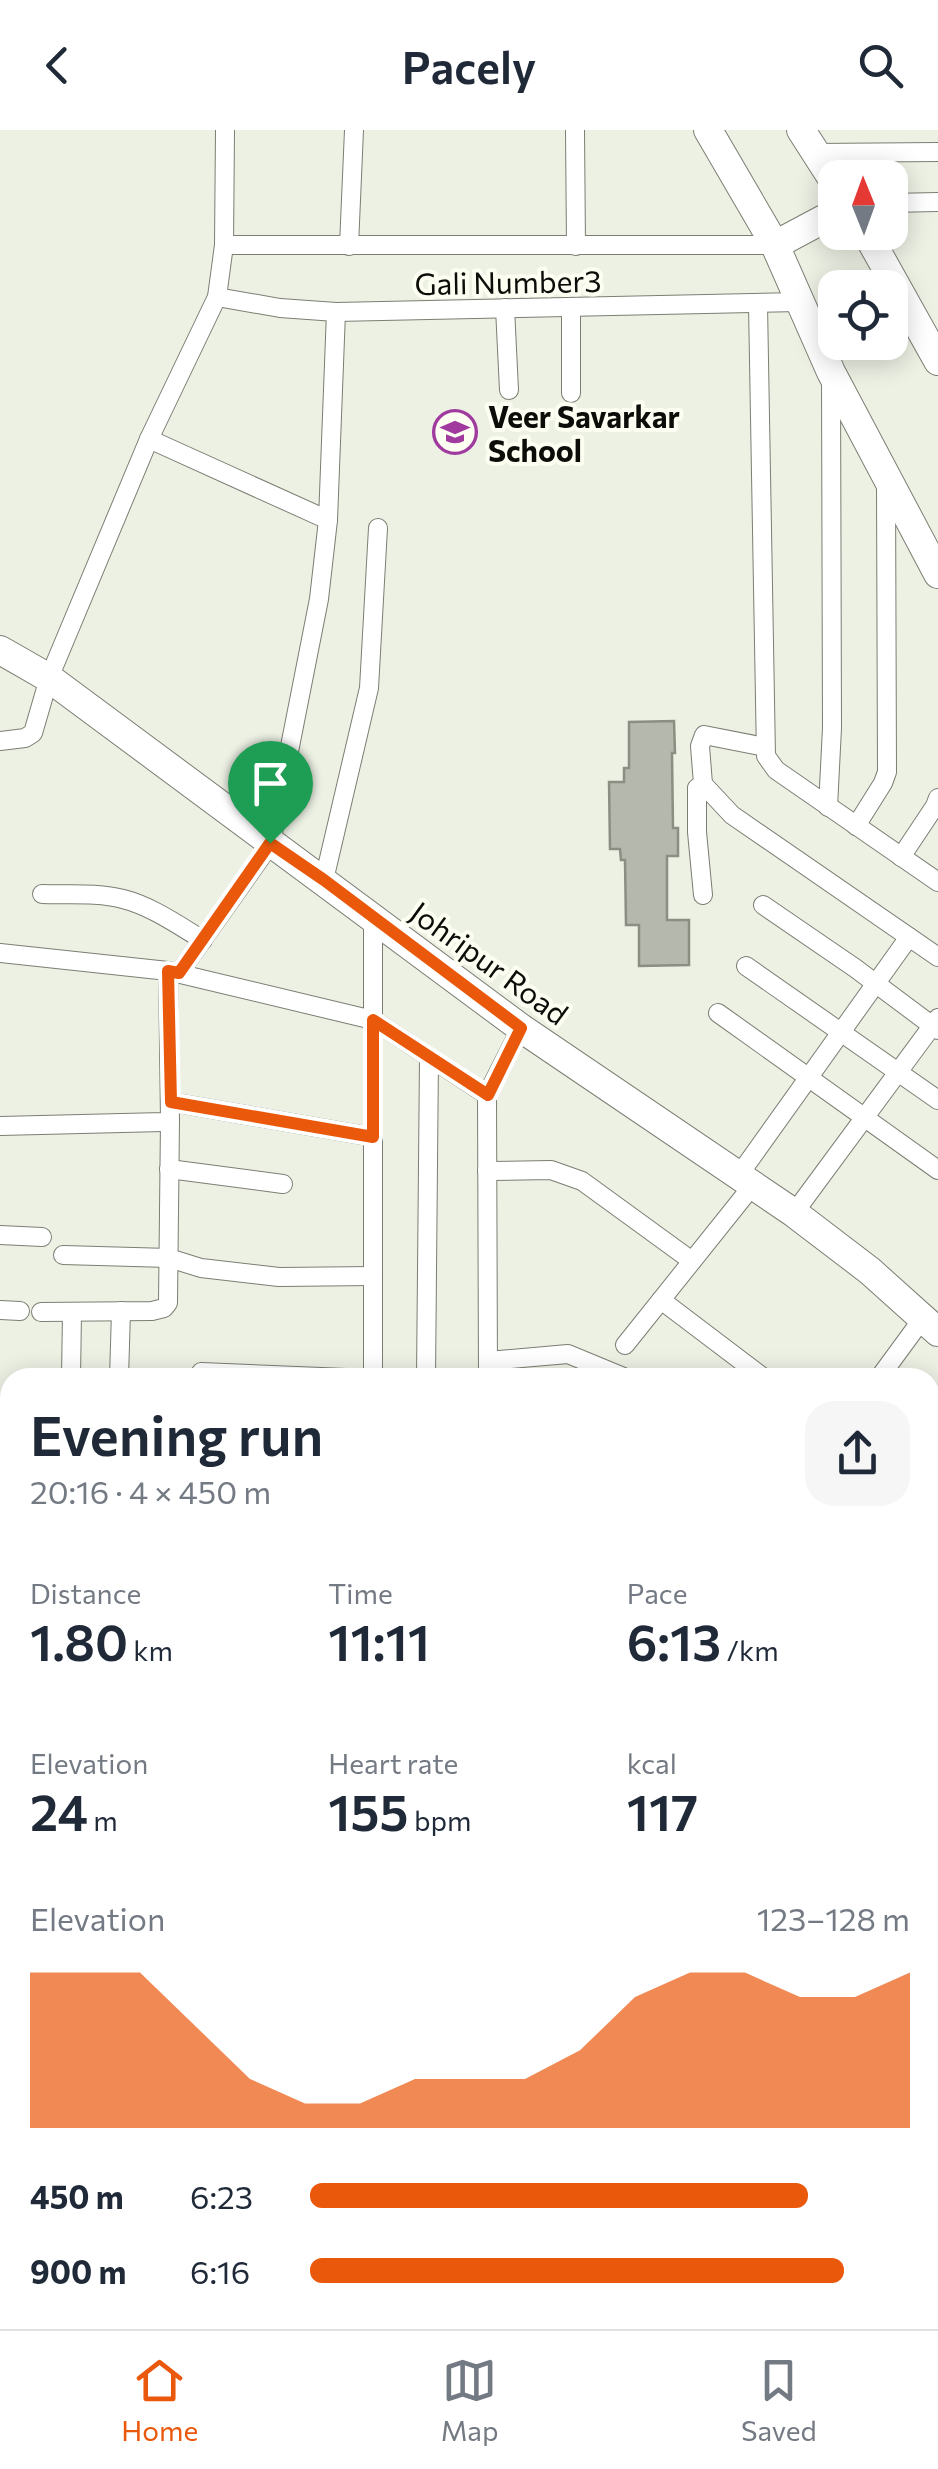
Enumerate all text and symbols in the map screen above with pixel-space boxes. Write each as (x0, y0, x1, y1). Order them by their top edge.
icon: back (30, 38, 85, 93)
text: Pacely (402, 38, 536, 93)
icon: search (853, 38, 908, 93)
north arrow (818, 160, 908, 250)
map controls (818, 160, 908, 360)
street label: Gali Number3 (414, 261, 602, 301)
button: locate (818, 270, 908, 360)
place label: Veer Savarkar School (488, 397, 680, 468)
school or university icon: Veer Savarkar School (432, 409, 478, 455)
pin (228, 741, 313, 844)
icon: arrive (243, 756, 298, 811)
street label: Johripur Road (404, 892, 576, 1032)
text: Evening run (30, 1400, 323, 1467)
button: share (805, 1401, 910, 1506)
text: 20:16 · 4 × 450 m (30, 1471, 271, 1511)
text: Distance (30, 1576, 141, 1610)
text: Time (328, 1576, 393, 1610)
text: Pace (627, 1576, 688, 1610)
text: 1.80 (30, 1610, 128, 1671)
text: 11:11 (328, 1610, 430, 1671)
text: 6:13 (627, 1610, 721, 1671)
text: km (128, 1633, 173, 1667)
text: /km (721, 1633, 779, 1667)
text: Elevation (30, 1746, 148, 1780)
text: Heart rate (328, 1746, 458, 1780)
text: kcal (627, 1746, 677, 1780)
text: 24 (30, 1780, 88, 1841)
text: 155 (328, 1780, 409, 1841)
text: 117 (627, 1780, 698, 1841)
text: m (88, 1803, 118, 1837)
text: bpm (409, 1803, 471, 1837)
text: Elevation (30, 1898, 165, 1938)
text: 123–128 m (757, 1898, 910, 1938)
text: 450 m (30, 2176, 124, 2216)
text: 6:23 (190, 2176, 253, 2216)
text: 900 m (30, 2251, 126, 2291)
text: 6:16 (190, 2251, 250, 2291)
tab: Home (121, 2353, 198, 2447)
tab: Map (441, 2353, 499, 2447)
tab: Saved (741, 2353, 817, 2447)

